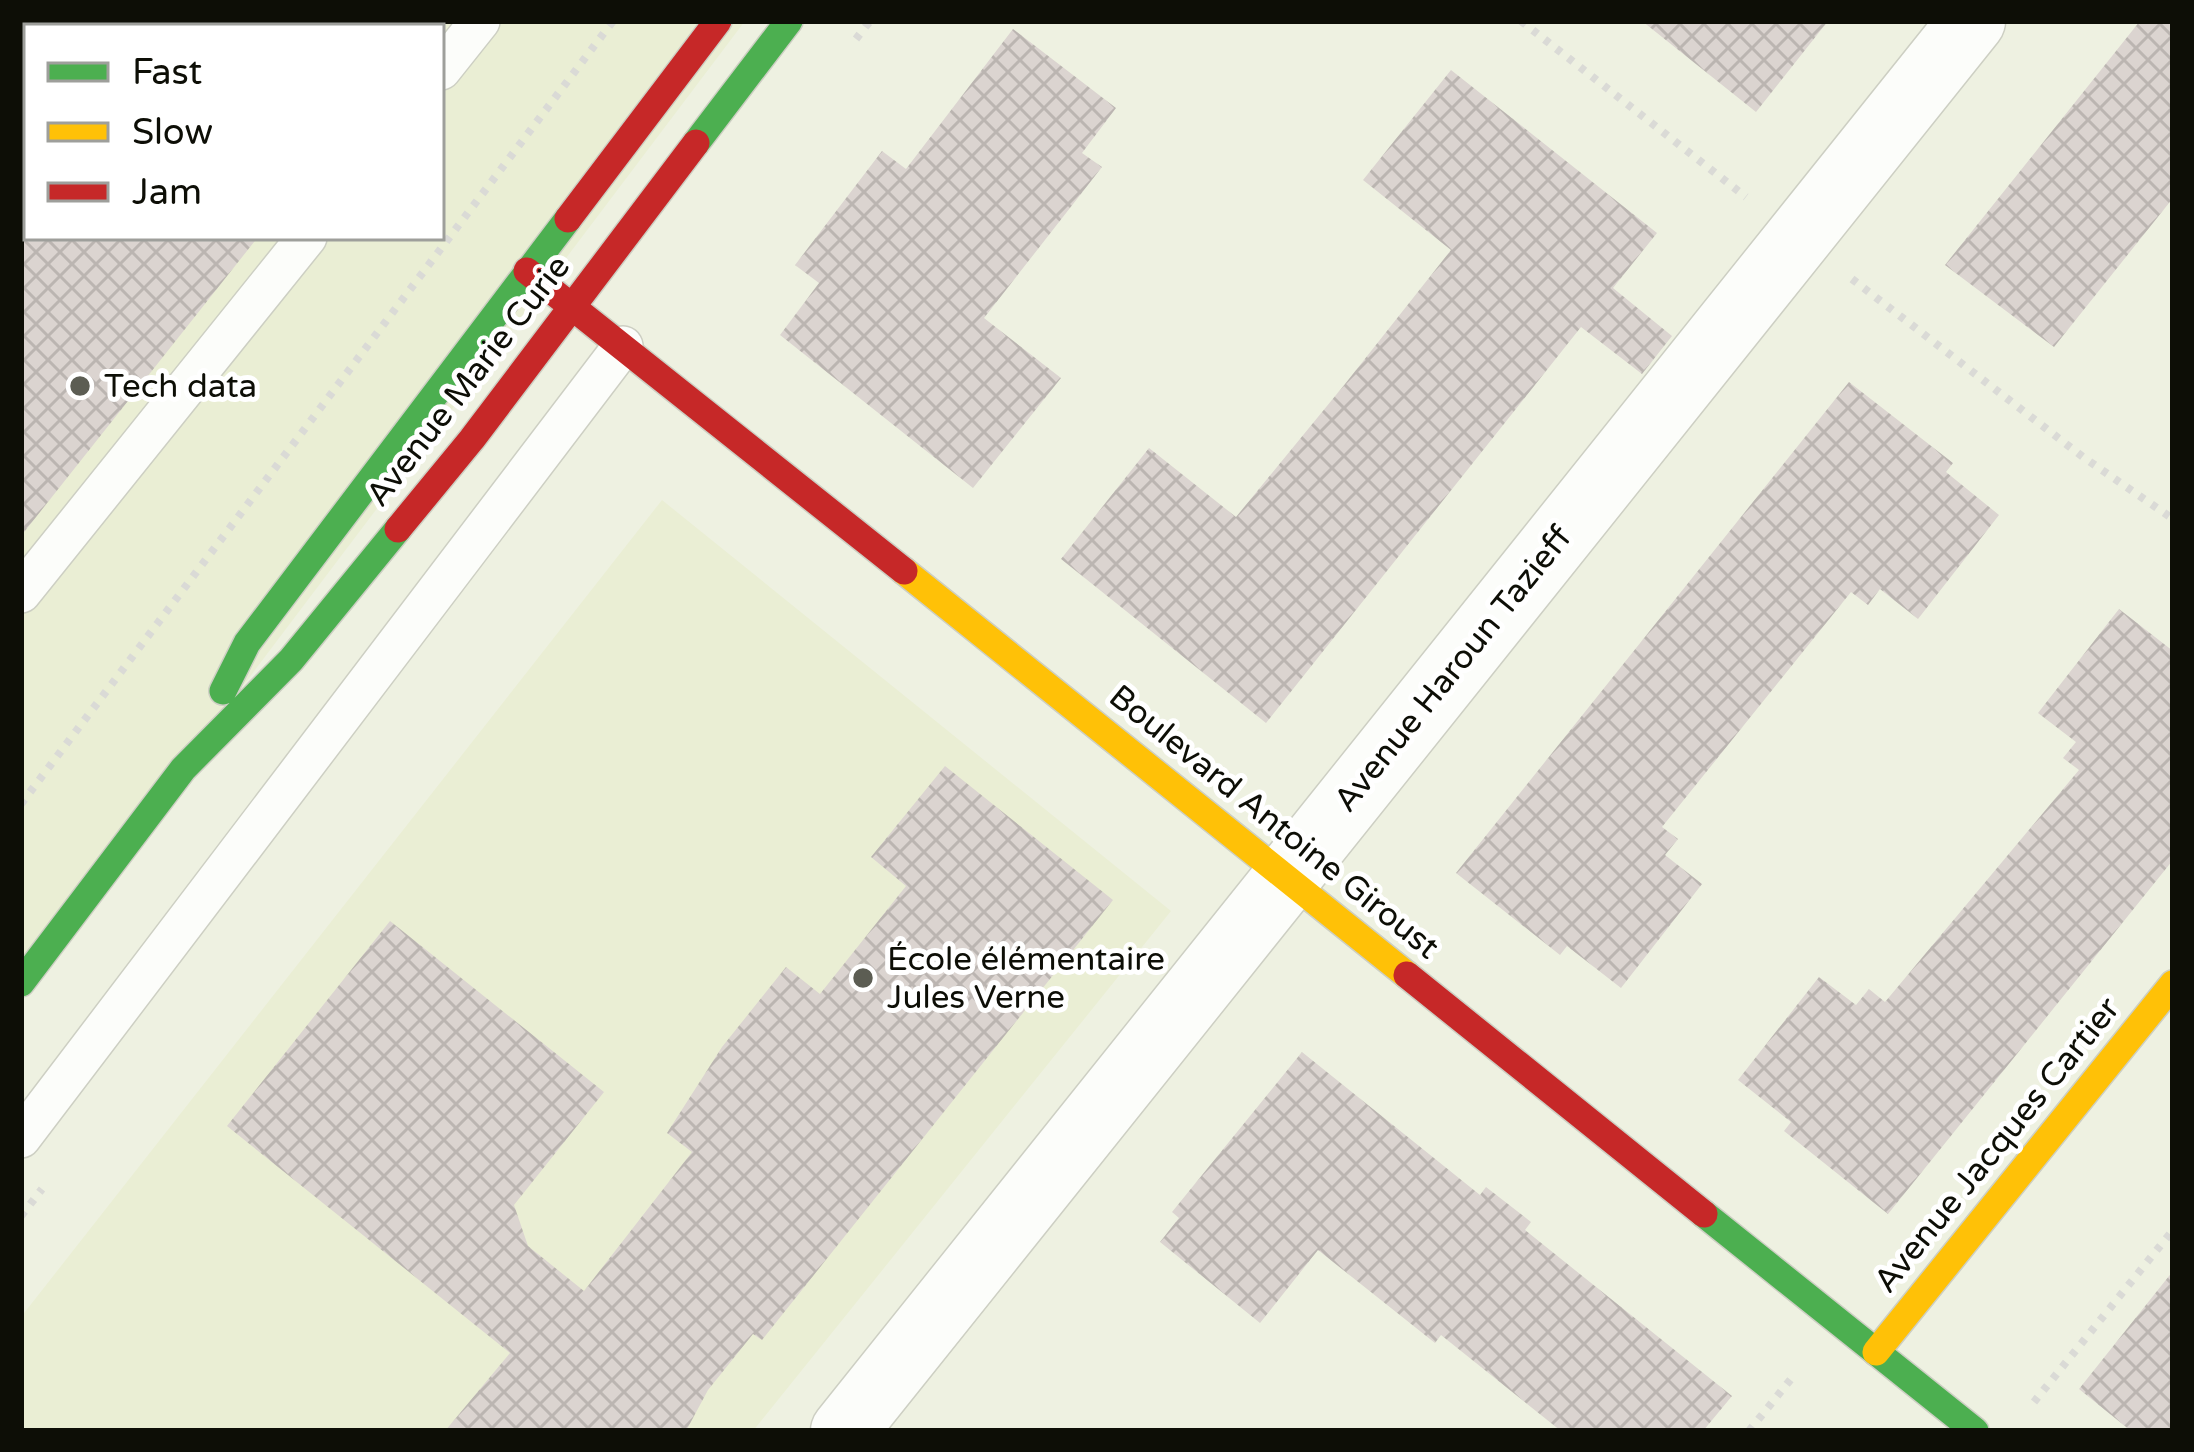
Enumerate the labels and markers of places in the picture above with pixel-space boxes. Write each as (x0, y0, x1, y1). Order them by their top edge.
place label: Tech data (104, 367, 257, 406)
marker: Tech data (67, 373, 93, 399)
place label: École élémentaire Jules Verne (887, 940, 1165, 1017)
marker: École élémentaire Jules Verne (850, 965, 876, 991)

